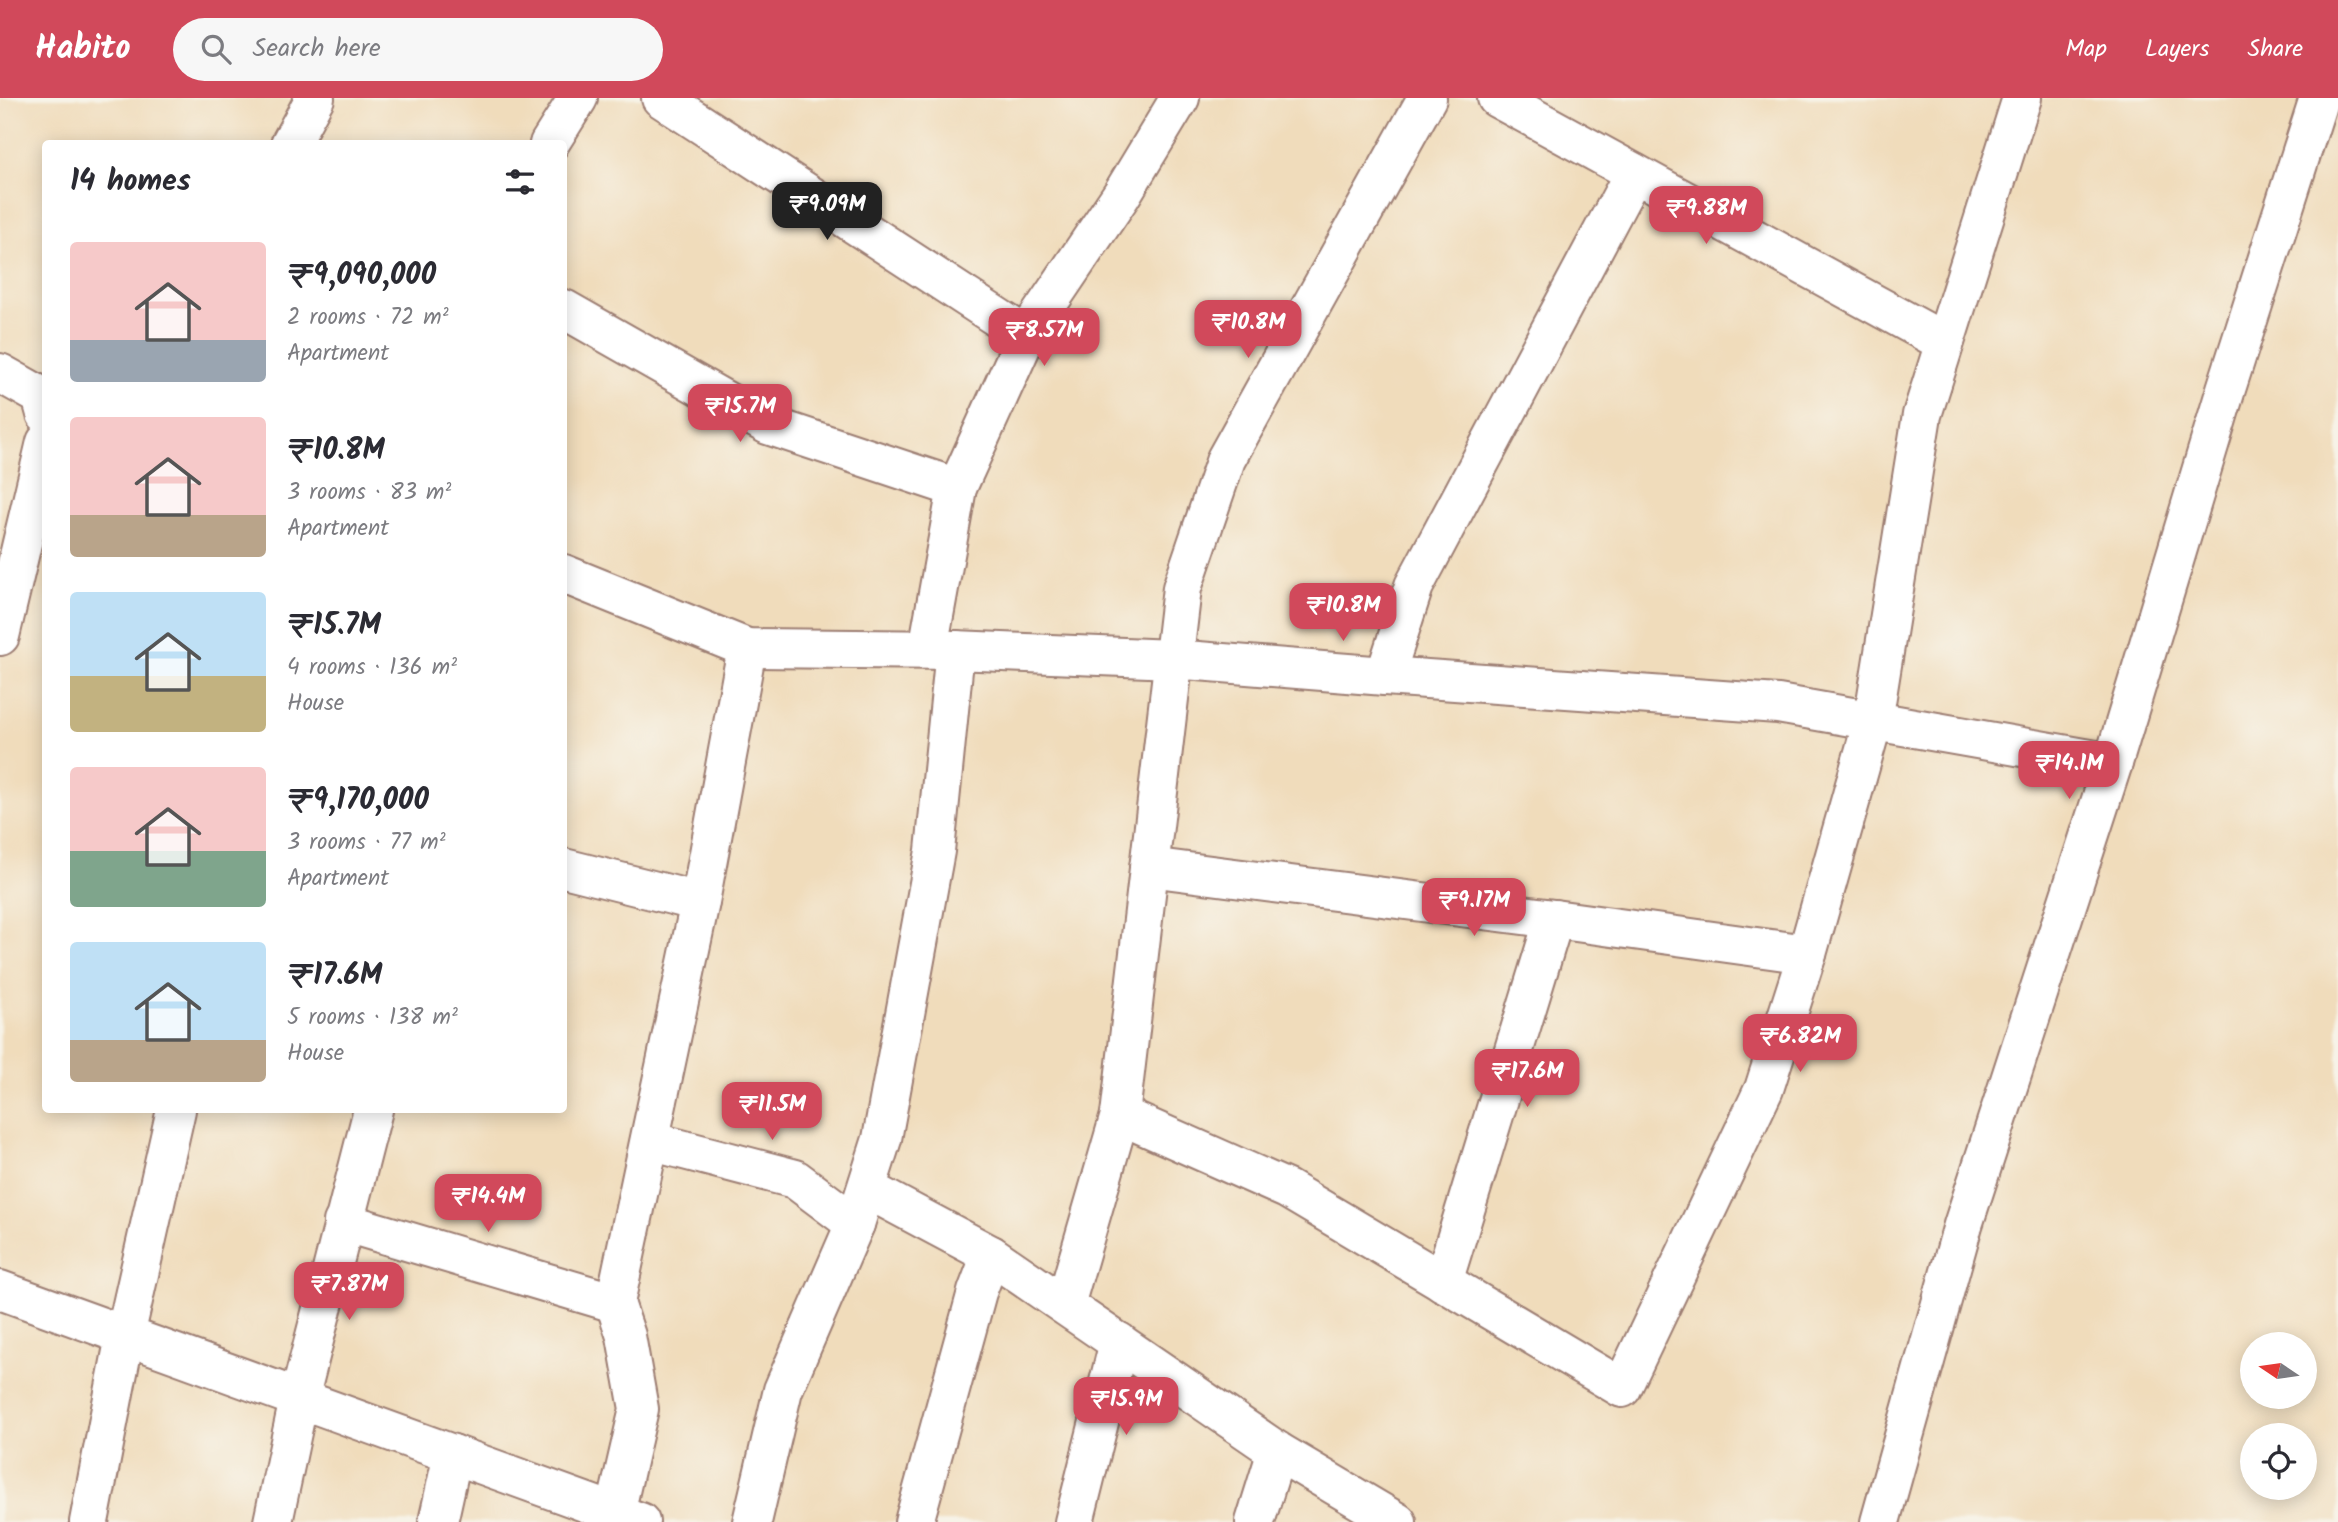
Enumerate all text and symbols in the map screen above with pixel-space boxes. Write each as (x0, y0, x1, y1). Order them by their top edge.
search box (173, 18, 663, 81)
text: Habito (35, 23, 131, 76)
text: Search here (253, 28, 381, 70)
icon: search (197, 30, 235, 68)
text: Map (2065, 30, 2107, 69)
text: Layers (2145, 30, 2209, 69)
text: Share (2247, 30, 2303, 69)
text: 14 homes (70, 158, 191, 206)
icon: filters (501, 163, 539, 201)
pin: ₹9.09M (770, 183, 884, 242)
pin: ₹9.88M (1649, 186, 1763, 246)
text: ₹9.09M (788, 187, 866, 223)
text: ₹9.88M (1665, 191, 1747, 227)
text: ₹9,090,000 (287, 252, 436, 300)
icon: home (126, 270, 210, 354)
text: 2 rooms · 72 m² (287, 300, 449, 336)
pin: ₹10.8M (1191, 300, 1305, 360)
text: ₹10.8M (1210, 305, 1286, 341)
pin: ₹8.57M (987, 308, 1101, 368)
text: ₹8.57M (1005, 313, 1083, 349)
text: Apartment (287, 336, 389, 372)
pin: ₹15.7M (683, 384, 797, 444)
text: ₹15.7M (704, 389, 776, 425)
text: ₹10.8M (287, 427, 385, 475)
icon: home (126, 445, 210, 529)
text: 3 rooms · 83 m² (287, 475, 451, 511)
text: Apartment (287, 511, 389, 547)
pin: ₹10.8M (1286, 584, 1400, 643)
text: ₹10.8M (1305, 588, 1381, 624)
text: ₹15.7M (287, 602, 381, 650)
icon: home (126, 620, 210, 704)
text: 4 rooms · 136 m² (287, 650, 457, 686)
text: House (287, 686, 344, 722)
pin: ₹14.1M (2012, 742, 2126, 801)
text: ₹14.1M (2034, 746, 2104, 782)
text: ₹9,170,000 (287, 777, 429, 825)
icon: home (126, 795, 210, 879)
text: 3 rooms · 77 m² (287, 825, 446, 861)
text: Apartment (287, 861, 389, 897)
pin: ₹9.17M (1417, 878, 1531, 938)
text: ₹9.17M (1438, 883, 1510, 919)
text: ₹17.6M (287, 952, 382, 1000)
icon: home (126, 970, 210, 1054)
text: 5 rooms · 138 m² (287, 1000, 458, 1036)
pin: ₹6.82M (1743, 1014, 1857, 1074)
text: ₹6.82M (1759, 1019, 1841, 1055)
text: House (287, 1036, 344, 1072)
pin: ₹17.6M (1470, 1049, 1584, 1109)
text: ₹17.6M (1490, 1054, 1564, 1090)
pin: ₹11.5M (715, 1082, 829, 1142)
text: ₹11.5M (738, 1087, 806, 1123)
pin: ₹14.4M (431, 1174, 545, 1234)
text: ₹14.4M (451, 1179, 525, 1215)
pin: ₹7.87M (292, 1262, 406, 1322)
text: ₹7.87M (310, 1267, 388, 1303)
north arrow (2240, 1332, 2317, 1409)
map controls (2240, 1332, 2317, 1500)
pin: ₹15.9M (1069, 1378, 1183, 1437)
text: ₹15.9M (1089, 1382, 1163, 1418)
button: locate (2240, 1423, 2317, 1500)

